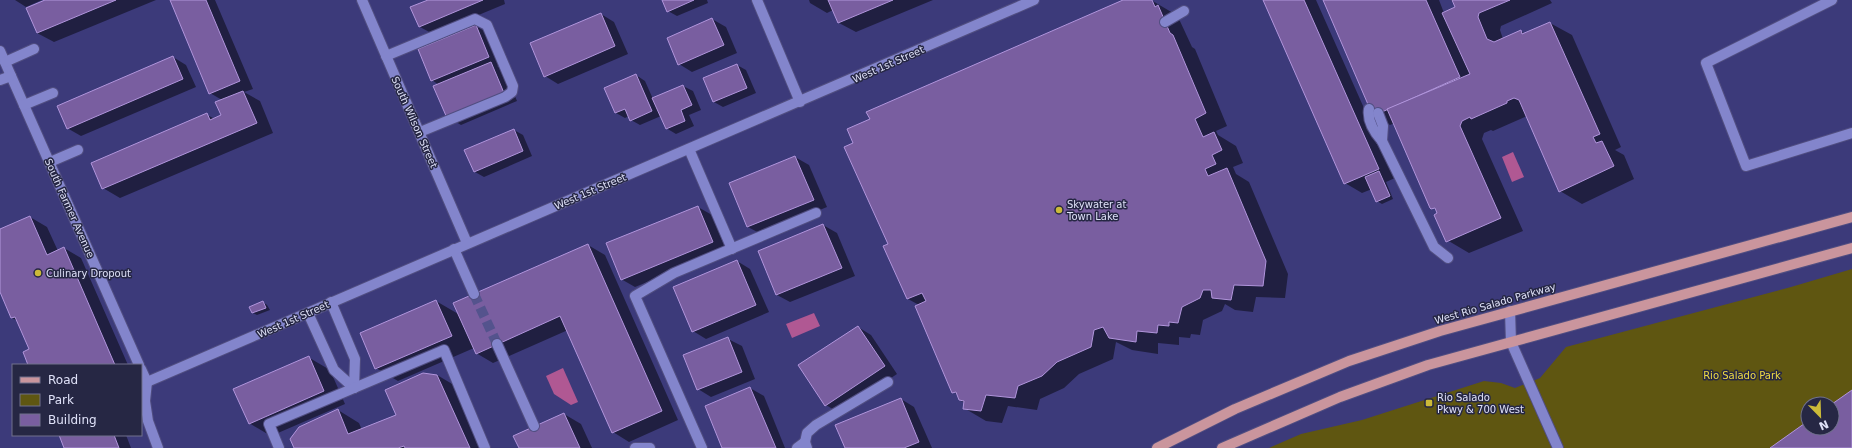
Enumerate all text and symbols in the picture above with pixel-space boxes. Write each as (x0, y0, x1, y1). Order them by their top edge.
street label: West 1st Street (851, 44, 926, 85)
street label: South Wilson Street (389, 75, 440, 170)
street label: South Farmer Avenue (43, 157, 96, 260)
street label: West 1st Street (553, 171, 628, 212)
place label: Skywater at Town Lake (1066, 199, 1126, 222)
marker: Skywater at Town Lake (1054, 205, 1064, 215)
marker: Culinary Dropout (33, 268, 43, 278)
place label: Culinary Dropout (46, 268, 131, 279)
street label: West Rio Salado Parkway (1433, 281, 1557, 326)
street label: West 1st Street (256, 299, 331, 340)
legend (12, 364, 142, 436)
park label: Rio Salado Park (1703, 370, 1781, 381)
text: Road (48, 373, 78, 387)
place label: Rio Salado Pkwy & 700 West (1437, 392, 1524, 415)
text: Park (48, 393, 74, 407)
north arrow (1800, 396, 1840, 436)
marker: Rio Salado Pkwy & 700 West (1424, 398, 1434, 408)
text: Building (48, 413, 97, 427)
text: N (1817, 417, 1830, 433)

